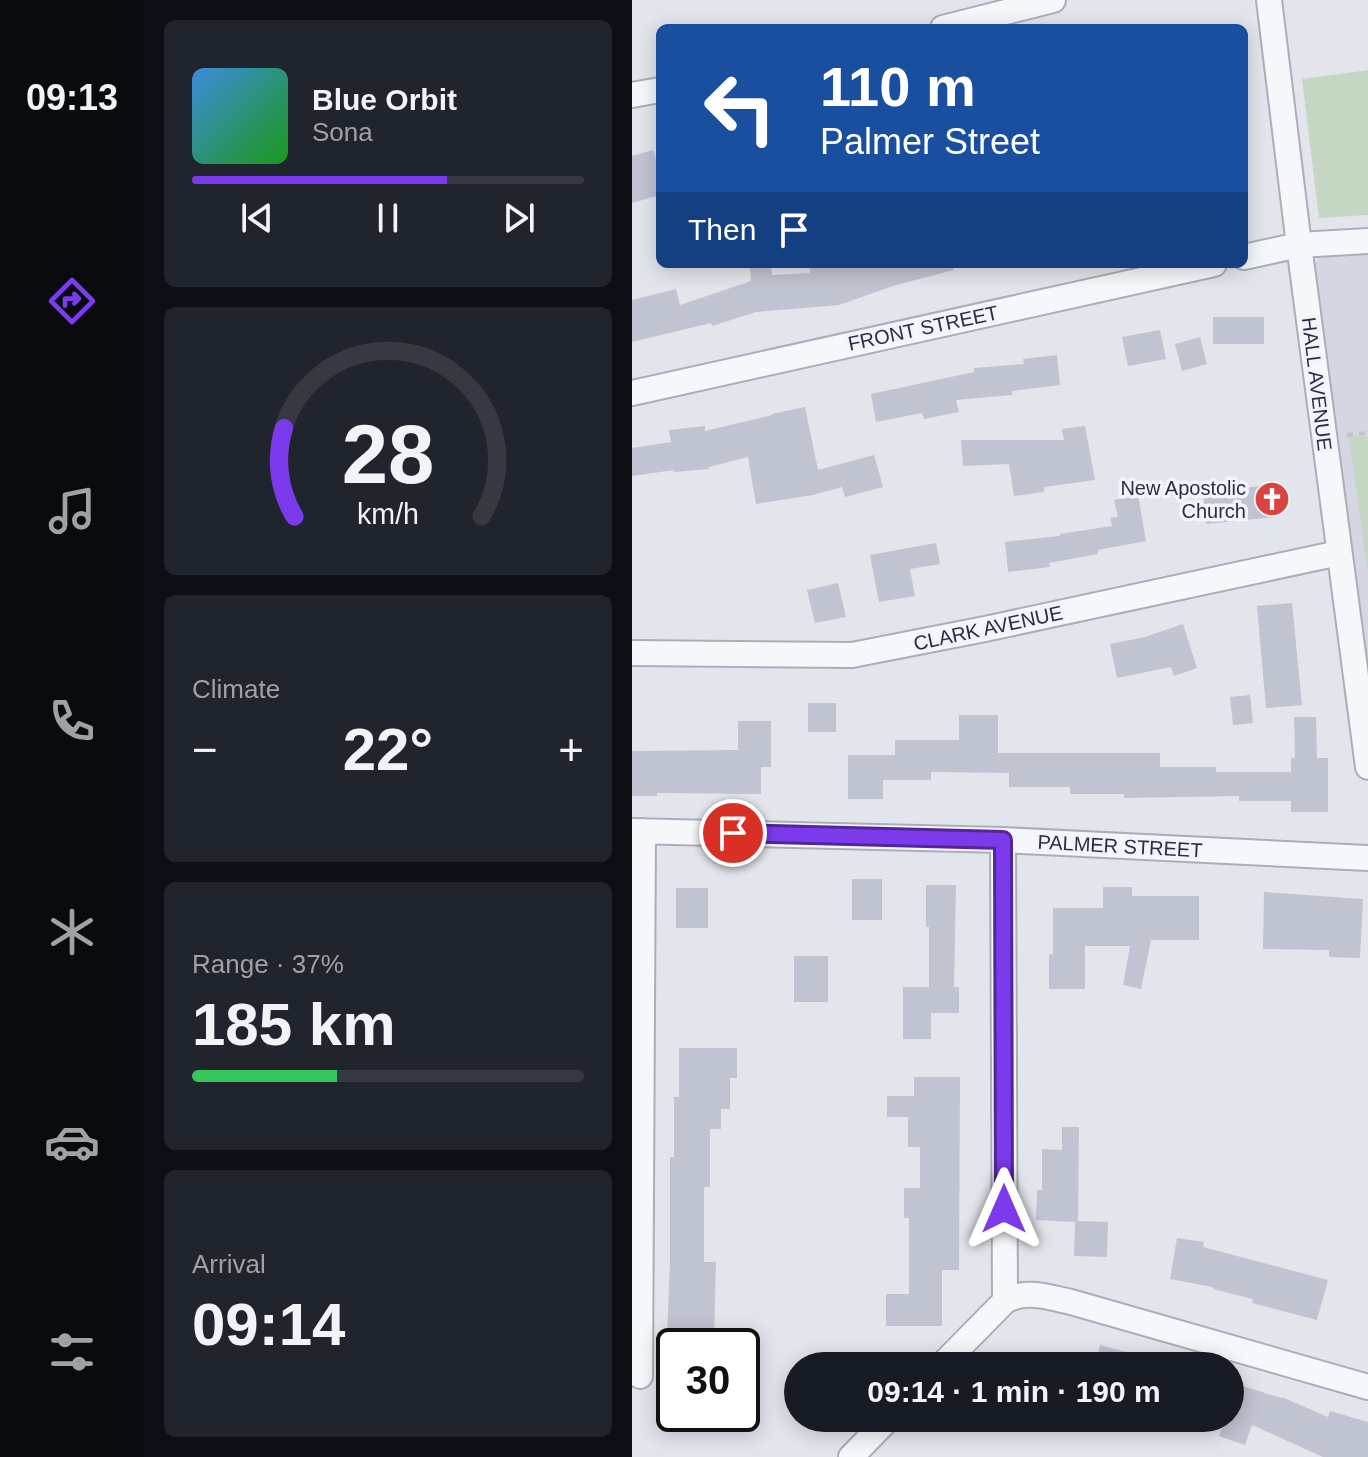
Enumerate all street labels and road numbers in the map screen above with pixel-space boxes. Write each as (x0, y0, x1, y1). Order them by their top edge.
street label: FRONT STREET (846, 301, 1000, 355)
street label: HALL AVENUE (1298, 316, 1336, 452)
street label: CLARK AVENUE (911, 601, 1065, 655)
street label: PALMER STREET (1037, 831, 1203, 861)

